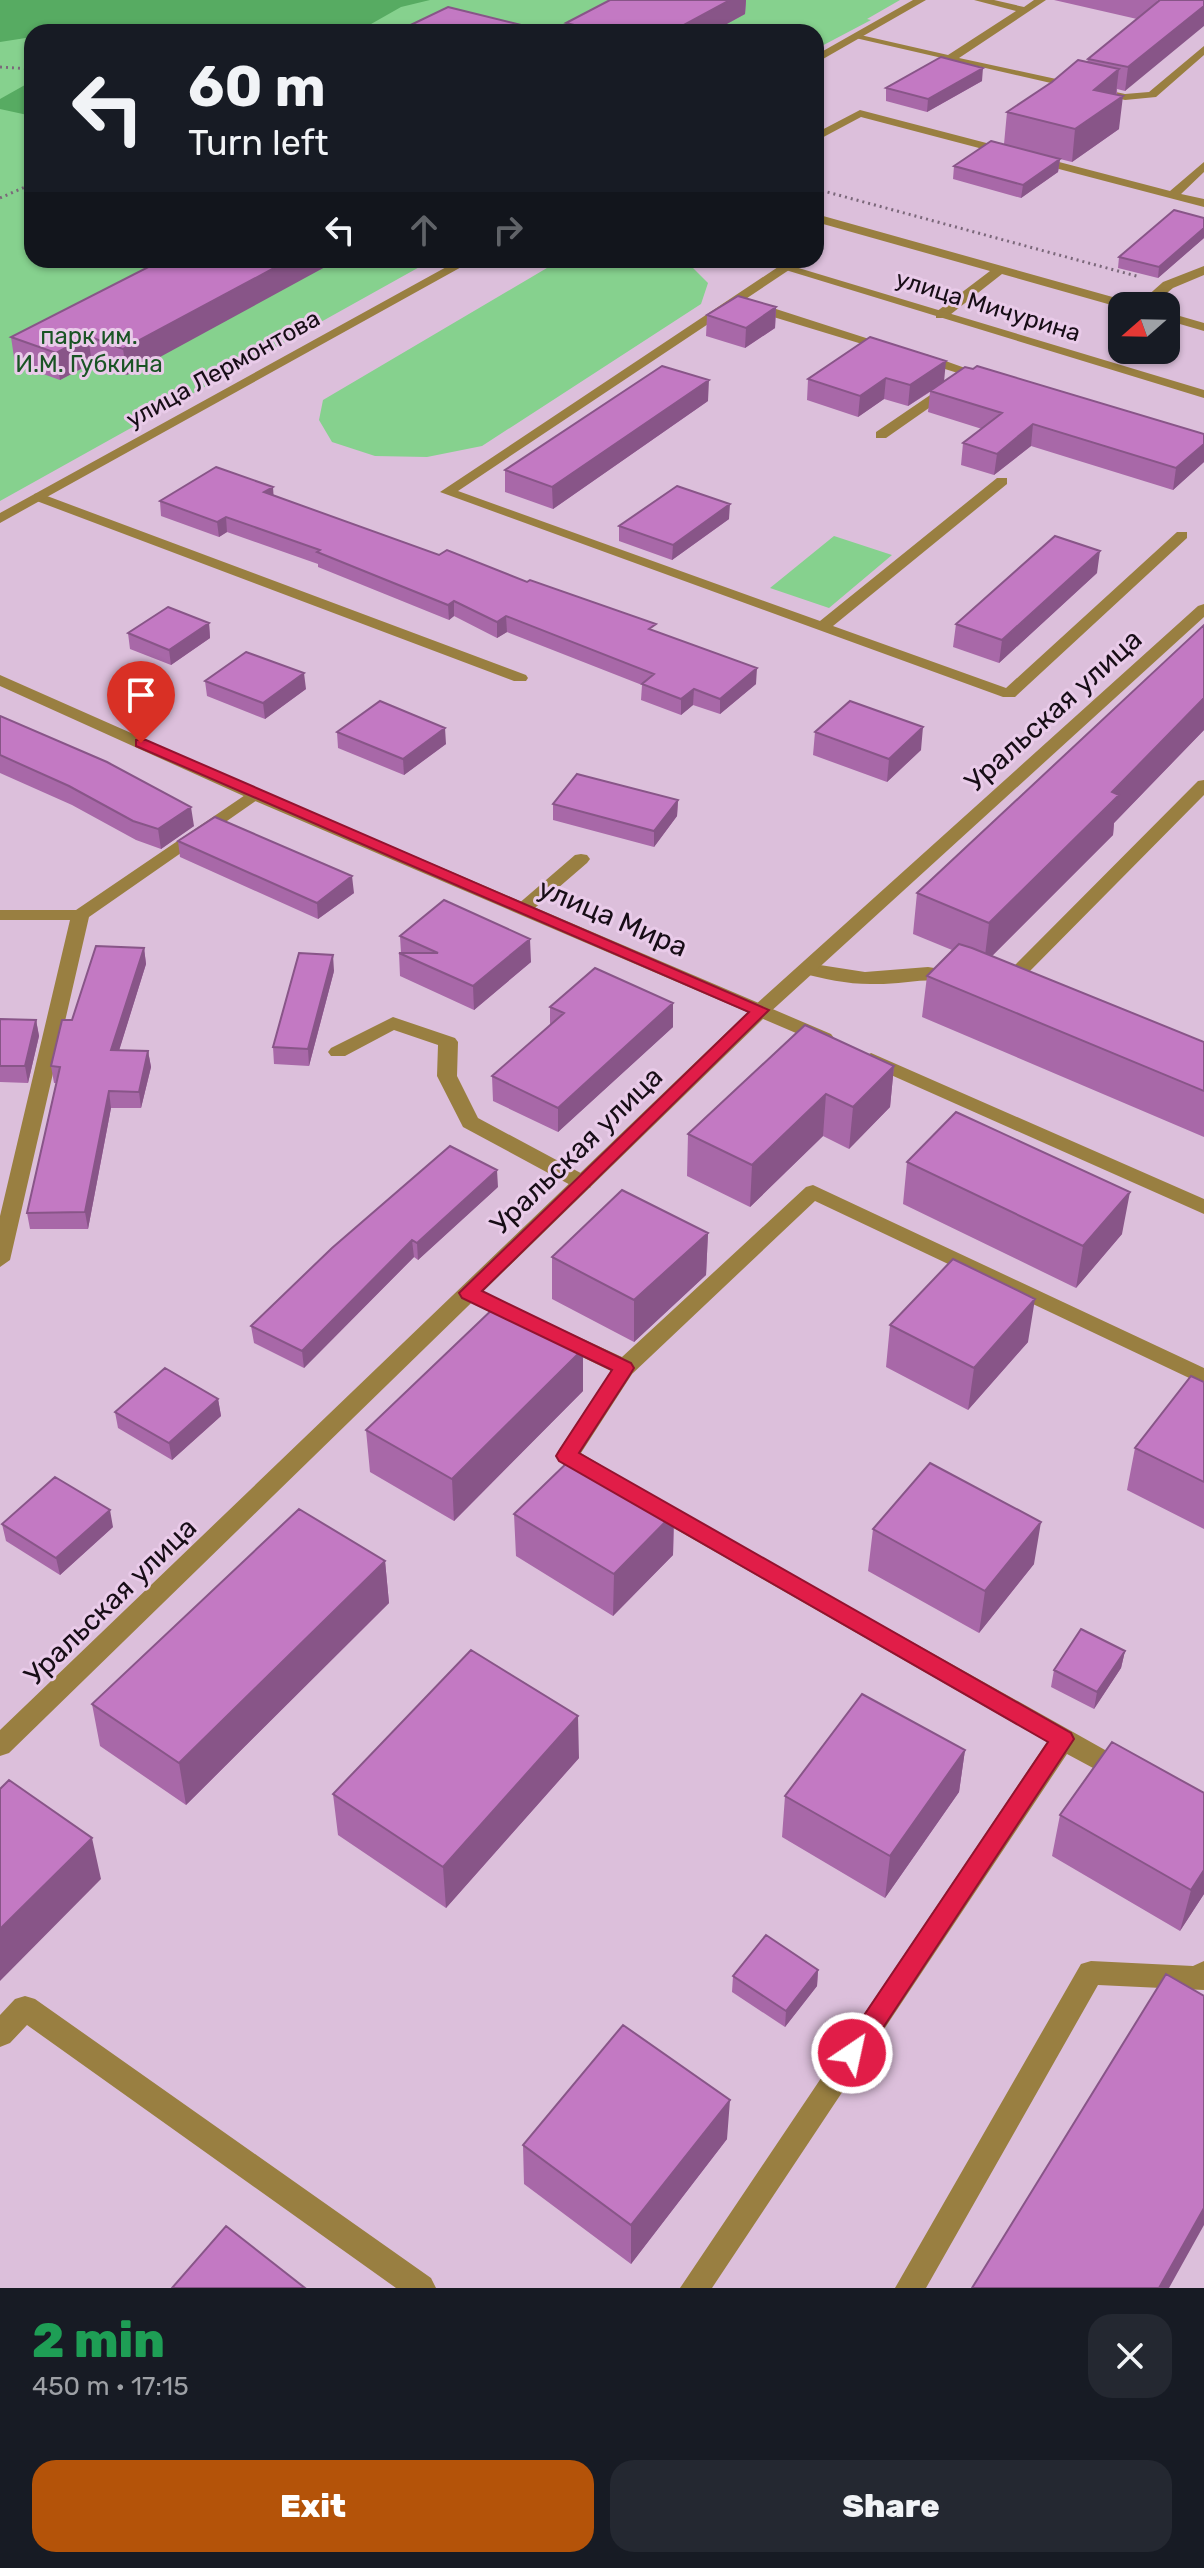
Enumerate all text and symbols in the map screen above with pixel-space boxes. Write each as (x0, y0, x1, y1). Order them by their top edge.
text: 60 m (188, 54, 326, 120)
icon: left (56, 56, 160, 160)
text: Turn left (188, 121, 329, 164)
icon: left (318, 208, 362, 252)
icon: ahead (402, 208, 446, 252)
icon: right (486, 208, 530, 252)
street label: улица Мичурина (892, 265, 1084, 347)
north arrow (1108, 292, 1180, 364)
map controls (1108, 292, 1180, 364)
street label: улица Лермонтова (121, 304, 325, 434)
park label: парк им. И.М. Губкина (15, 322, 163, 378)
street label: Уральская улица (958, 622, 1148, 798)
pin (107, 661, 175, 743)
icon: arrive (119, 673, 163, 717)
street label: улица Мира (533, 871, 692, 964)
street label: Уральская улица (483, 1060, 669, 1241)
street label: Уральская улица (17, 1511, 203, 1692)
position arrow (810, 2011, 894, 2095)
text: 2 min (32, 2312, 165, 2369)
button: close (1088, 2314, 1172, 2398)
text: 450 m · 17:15 (32, 2371, 189, 2402)
button: Exit (32, 2460, 594, 2552)
button: Share (610, 2460, 1172, 2552)

